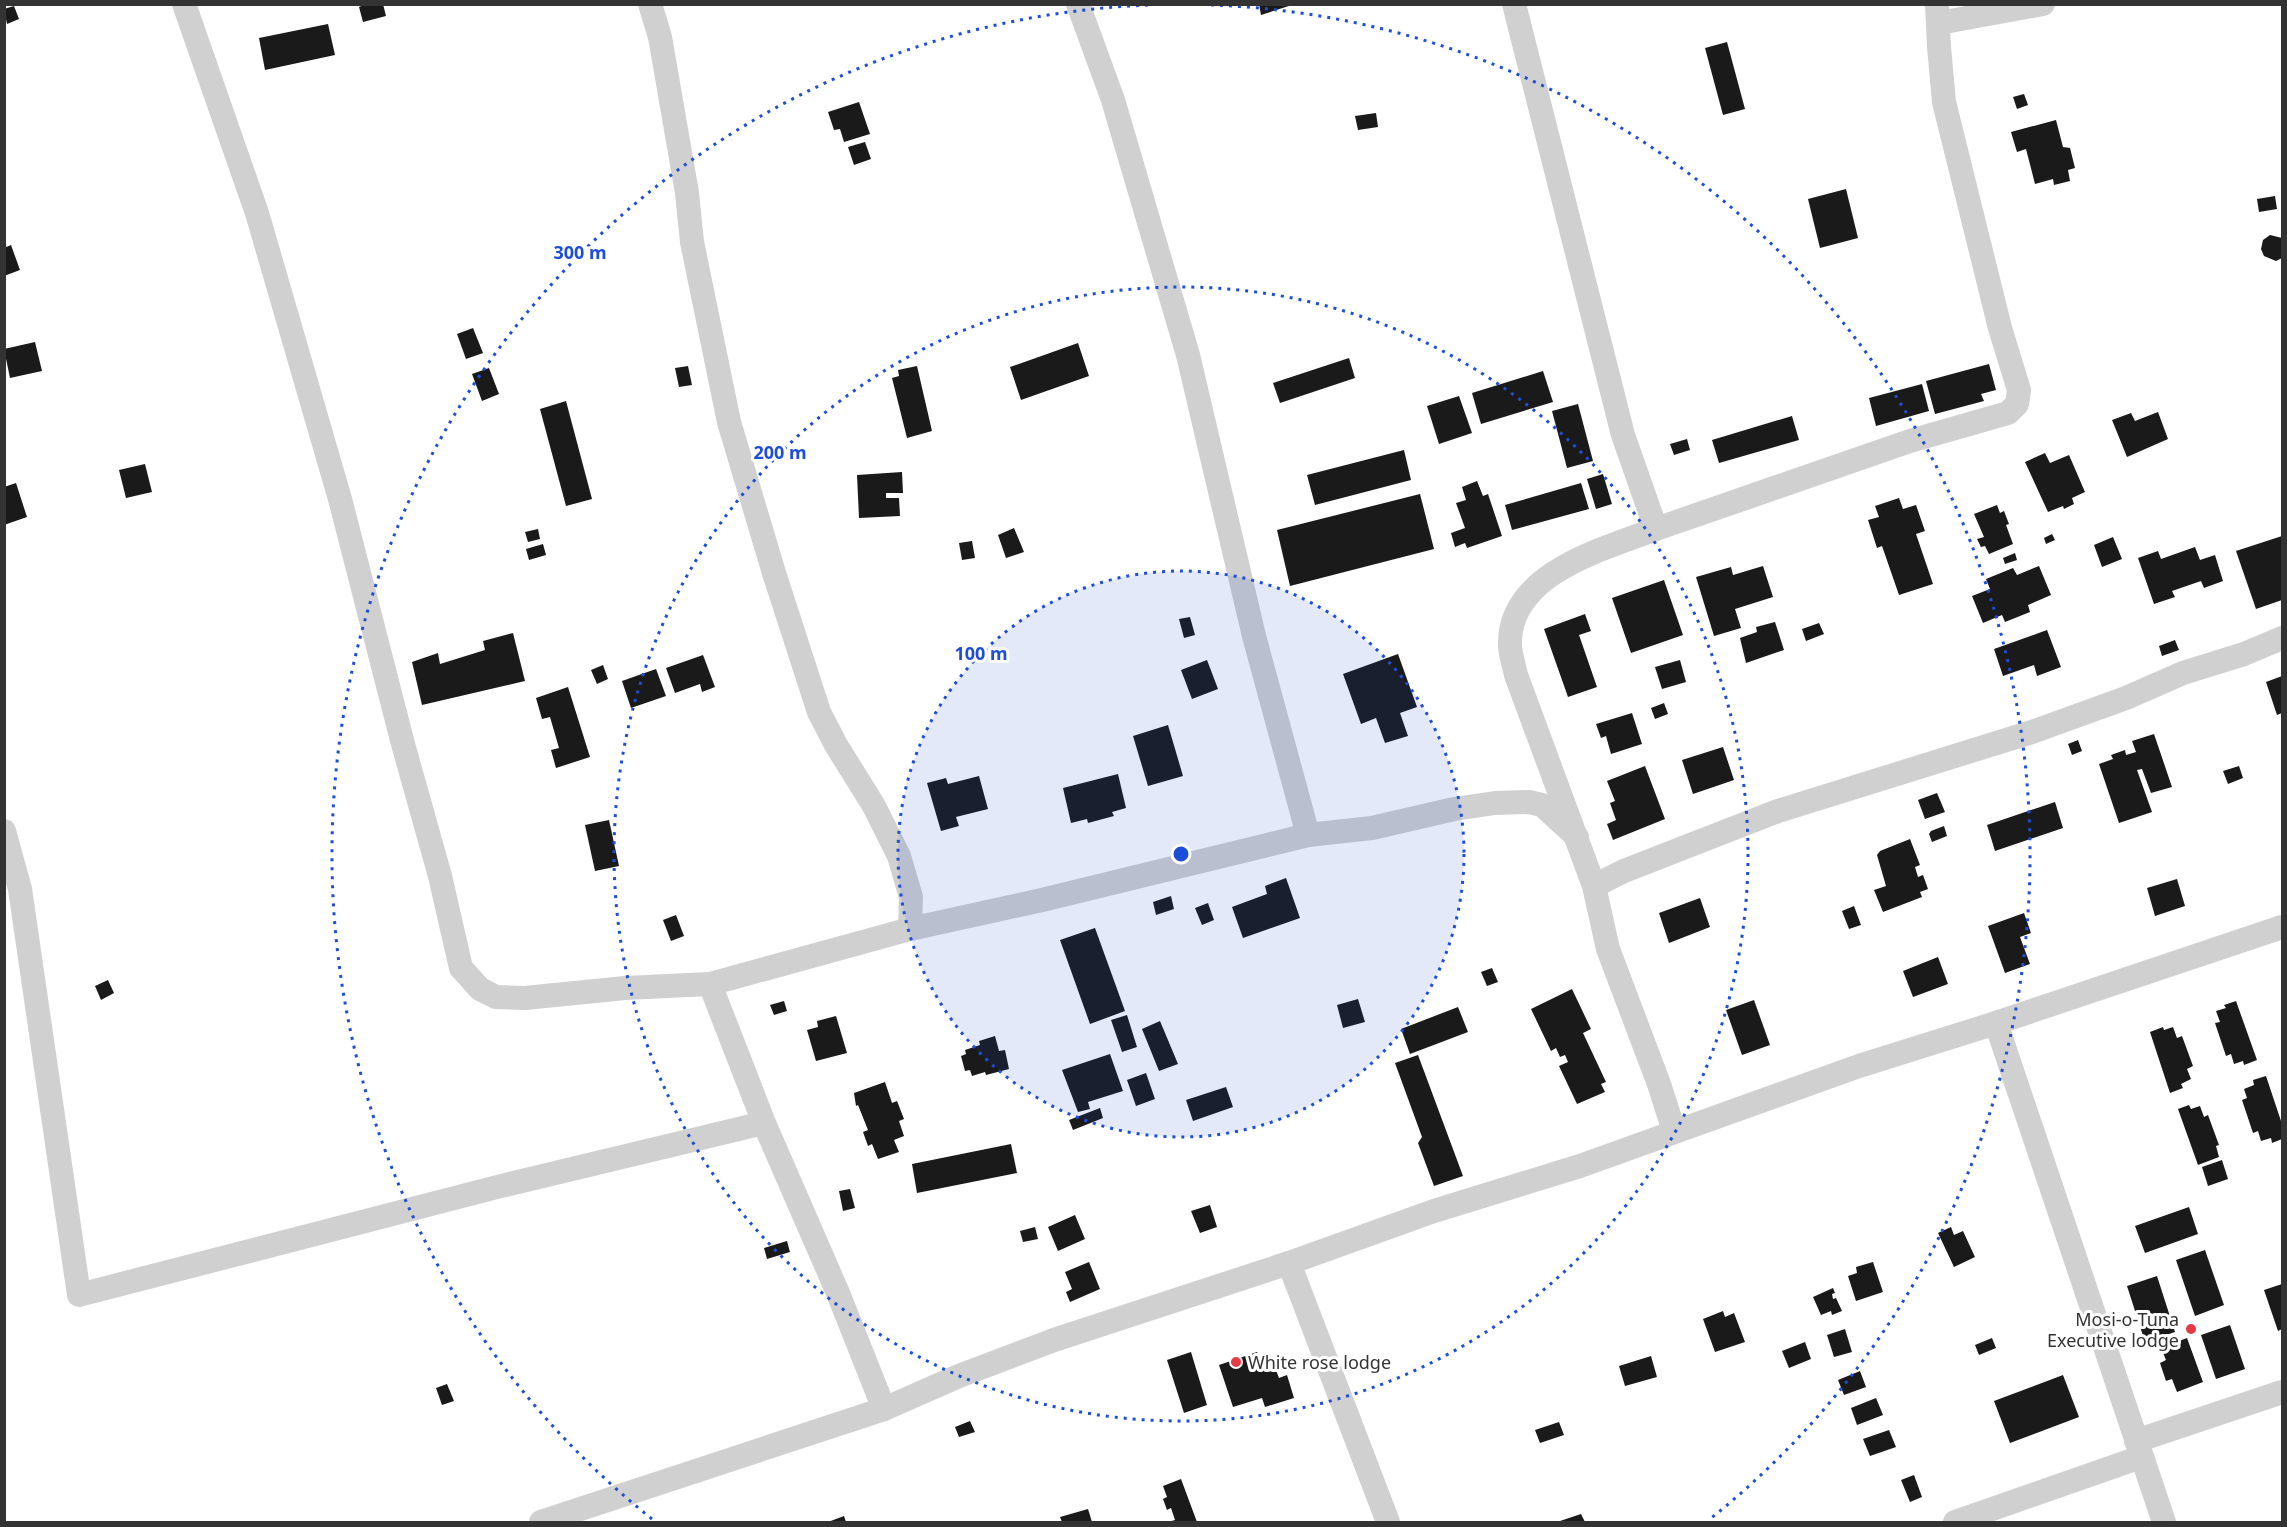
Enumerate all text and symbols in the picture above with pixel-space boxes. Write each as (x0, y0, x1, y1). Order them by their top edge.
text: 300 m (553, 240, 607, 264)
text: 200 m (753, 440, 807, 464)
text: 100 m (954, 641, 1008, 665)
centre of rings (1171, 844, 1191, 864)
place label: Mosi-o-Tuna Executive lodge (2047, 1307, 2179, 1352)
marker: Mosi-o-Tuna Executive lodge (2184, 1322, 2198, 1336)
place label: White rose lodge (1248, 1350, 1391, 1374)
marker: White rose lodge (1229, 1355, 1243, 1369)

